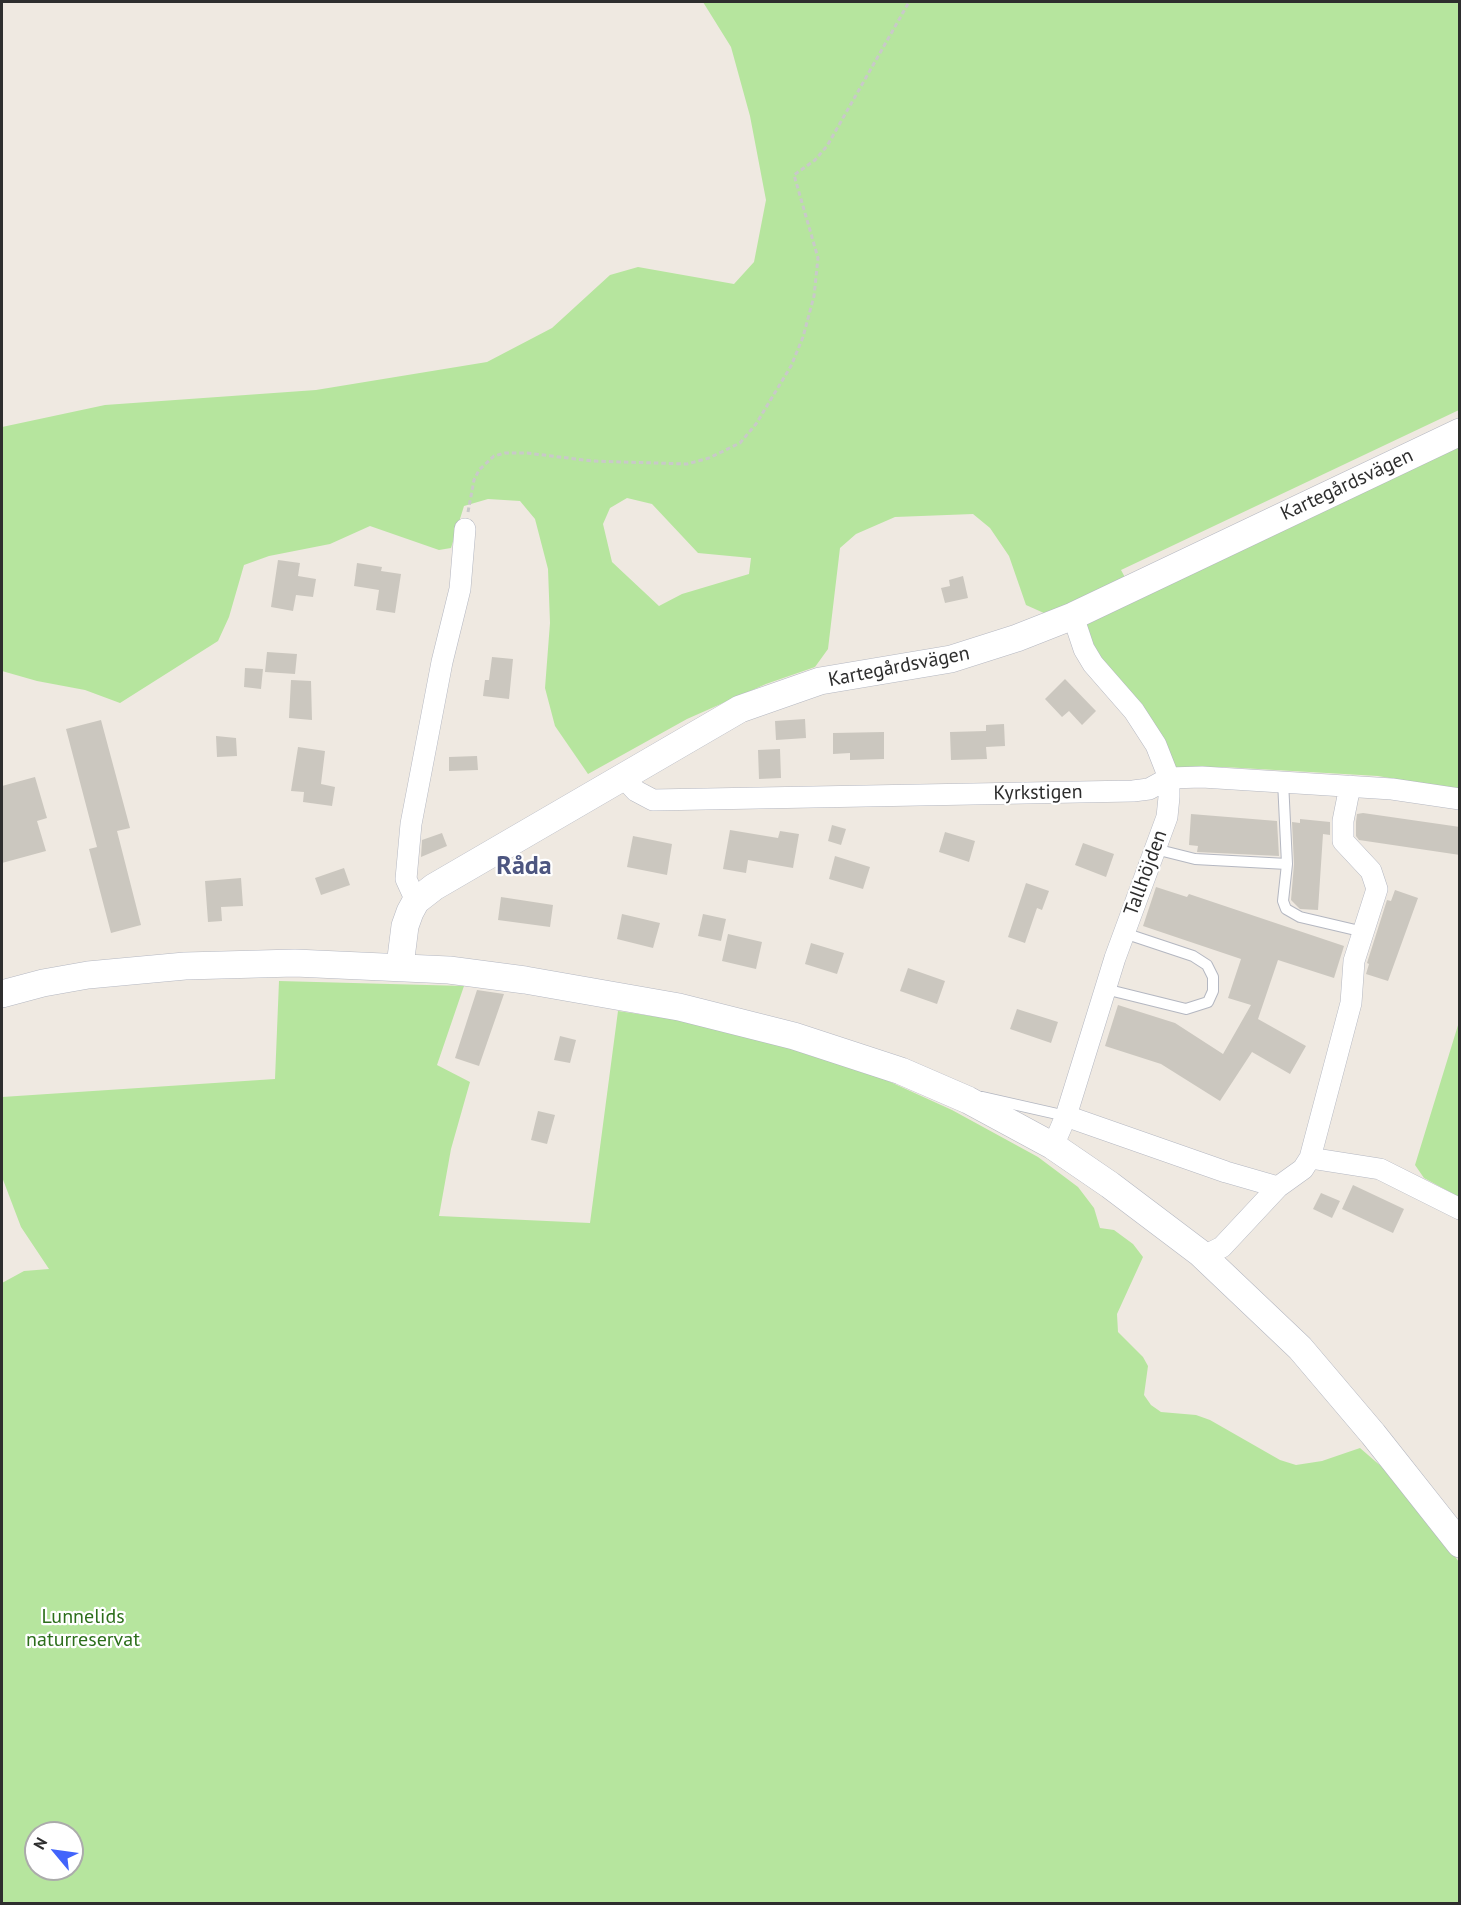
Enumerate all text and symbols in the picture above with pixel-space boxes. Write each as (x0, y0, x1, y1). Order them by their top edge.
street label: Kartegårdsvägen (1277, 444, 1417, 526)
street label: Kartegårdsvägen (826, 642, 972, 692)
street label: Kyrkstigen (993, 780, 1083, 806)
street label: Tallhöjden (1119, 827, 1173, 919)
district label: Råda (496, 851, 552, 883)
park label: Lunnelids naturreservat (26, 1605, 140, 1652)
north arrow (24, 1821, 84, 1881)
text: N (29, 1834, 51, 1853)

